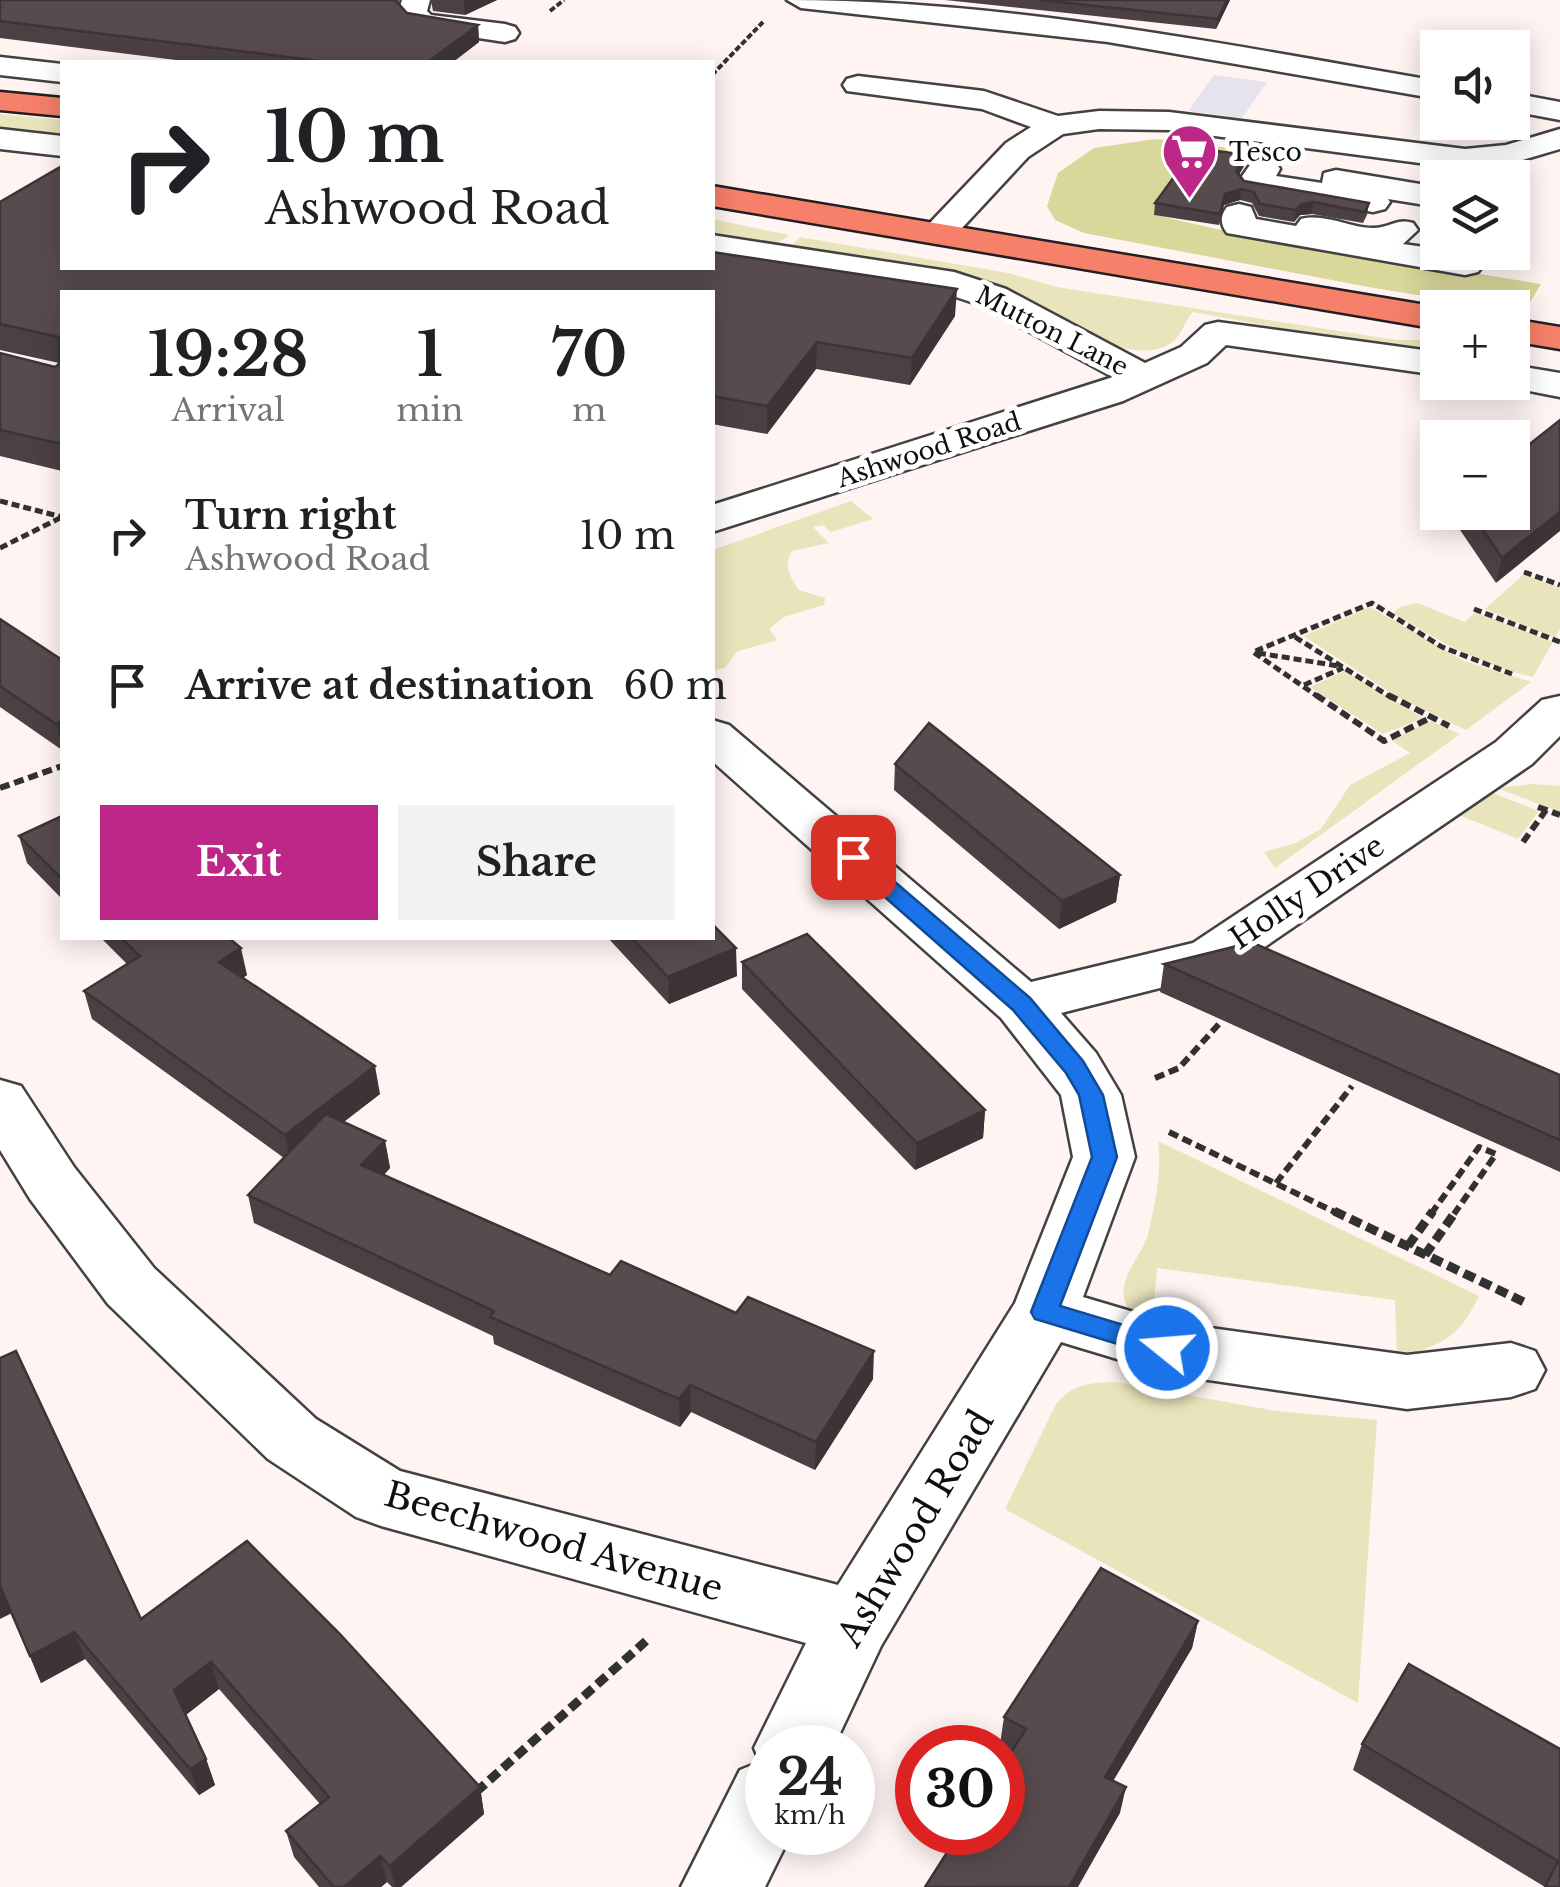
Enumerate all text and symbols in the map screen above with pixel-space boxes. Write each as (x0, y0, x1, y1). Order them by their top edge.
map controls (1420, 30, 1530, 530)
button: sound (1420, 30, 1530, 140)
text: 10 m (265, 94, 444, 181)
icon: right (100, 100, 230, 230)
supermarket icon: Tesco (1160, 122, 1220, 201)
place label: Tesco (1229, 137, 1302, 168)
button: layers (1420, 160, 1530, 270)
text: Ashwood Road (265, 180, 610, 236)
street label: Mutton Lane (971, 279, 1133, 383)
button: + (1420, 290, 1530, 400)
text: 19:28 (148, 318, 308, 392)
text: 1 (417, 318, 443, 392)
text: 70 (551, 318, 627, 392)
text: Arrival (171, 390, 285, 430)
text: min (396, 390, 463, 430)
text: m (572, 390, 606, 430)
street label: Ashwood Road (832, 406, 1025, 495)
button: − (1420, 420, 1530, 530)
text: Turn right (185, 492, 396, 539)
icon: right (100, 508, 155, 563)
text: 10 m (579, 512, 675, 559)
text: Ashwood Road (185, 539, 430, 579)
icon: arrive (100, 658, 155, 713)
text: Arrive at destination (185, 662, 594, 709)
text: 60 m (624, 662, 727, 709)
button: Exit (100, 805, 378, 920)
button: Share (398, 805, 675, 920)
pin (811, 815, 896, 900)
street label: Holly Drive (1223, 827, 1391, 957)
icon: arrive (826, 830, 881, 885)
position arrow (1115, 1296, 1219, 1400)
street label: Ashwood Road (827, 1402, 1002, 1655)
street label: Beechwood Avenue (380, 1472, 728, 1610)
speed limit sign: 30 (895, 1725, 1025, 1855)
text: 24 (777, 1746, 843, 1809)
text: km/h (775, 1800, 845, 1831)

